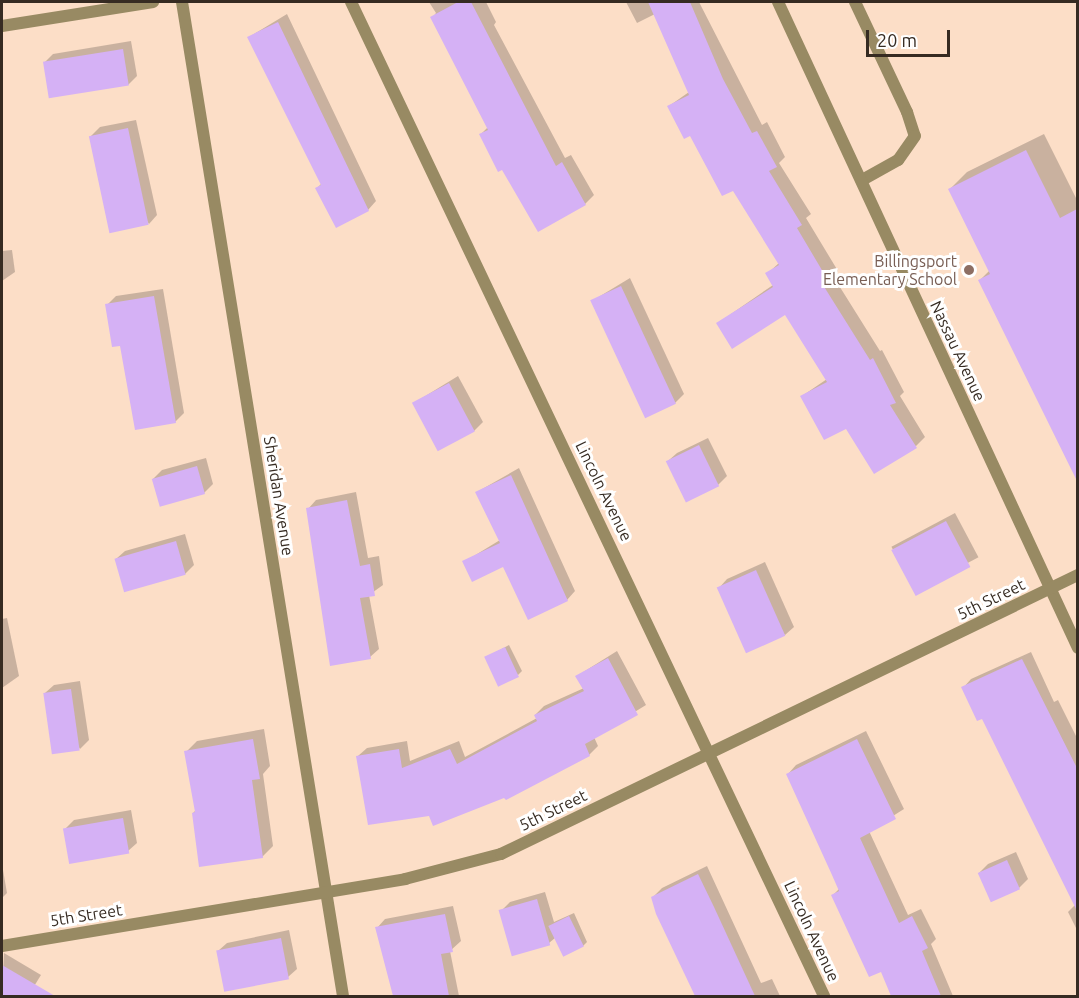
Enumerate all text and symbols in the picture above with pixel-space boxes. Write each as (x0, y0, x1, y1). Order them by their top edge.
scale bar (869, 18, 953, 56)
text: 20 m (877, 30, 917, 50)
place label: Billingsport Elementary School (823, 251, 957, 289)
marker: Billingsport Elementary School (962, 263, 976, 277)
street label: Nassau Avenue (926, 298, 990, 404)
street label: Sheridan Avenue (260, 435, 298, 557)
street label: Lincoln Avenue (572, 438, 636, 544)
street label: 5th Street (954, 574, 1028, 624)
street label: 5th Street (516, 785, 590, 835)
street label: Lincoln Avenue (780, 878, 844, 984)
street label: 5th Street (49, 900, 123, 930)

